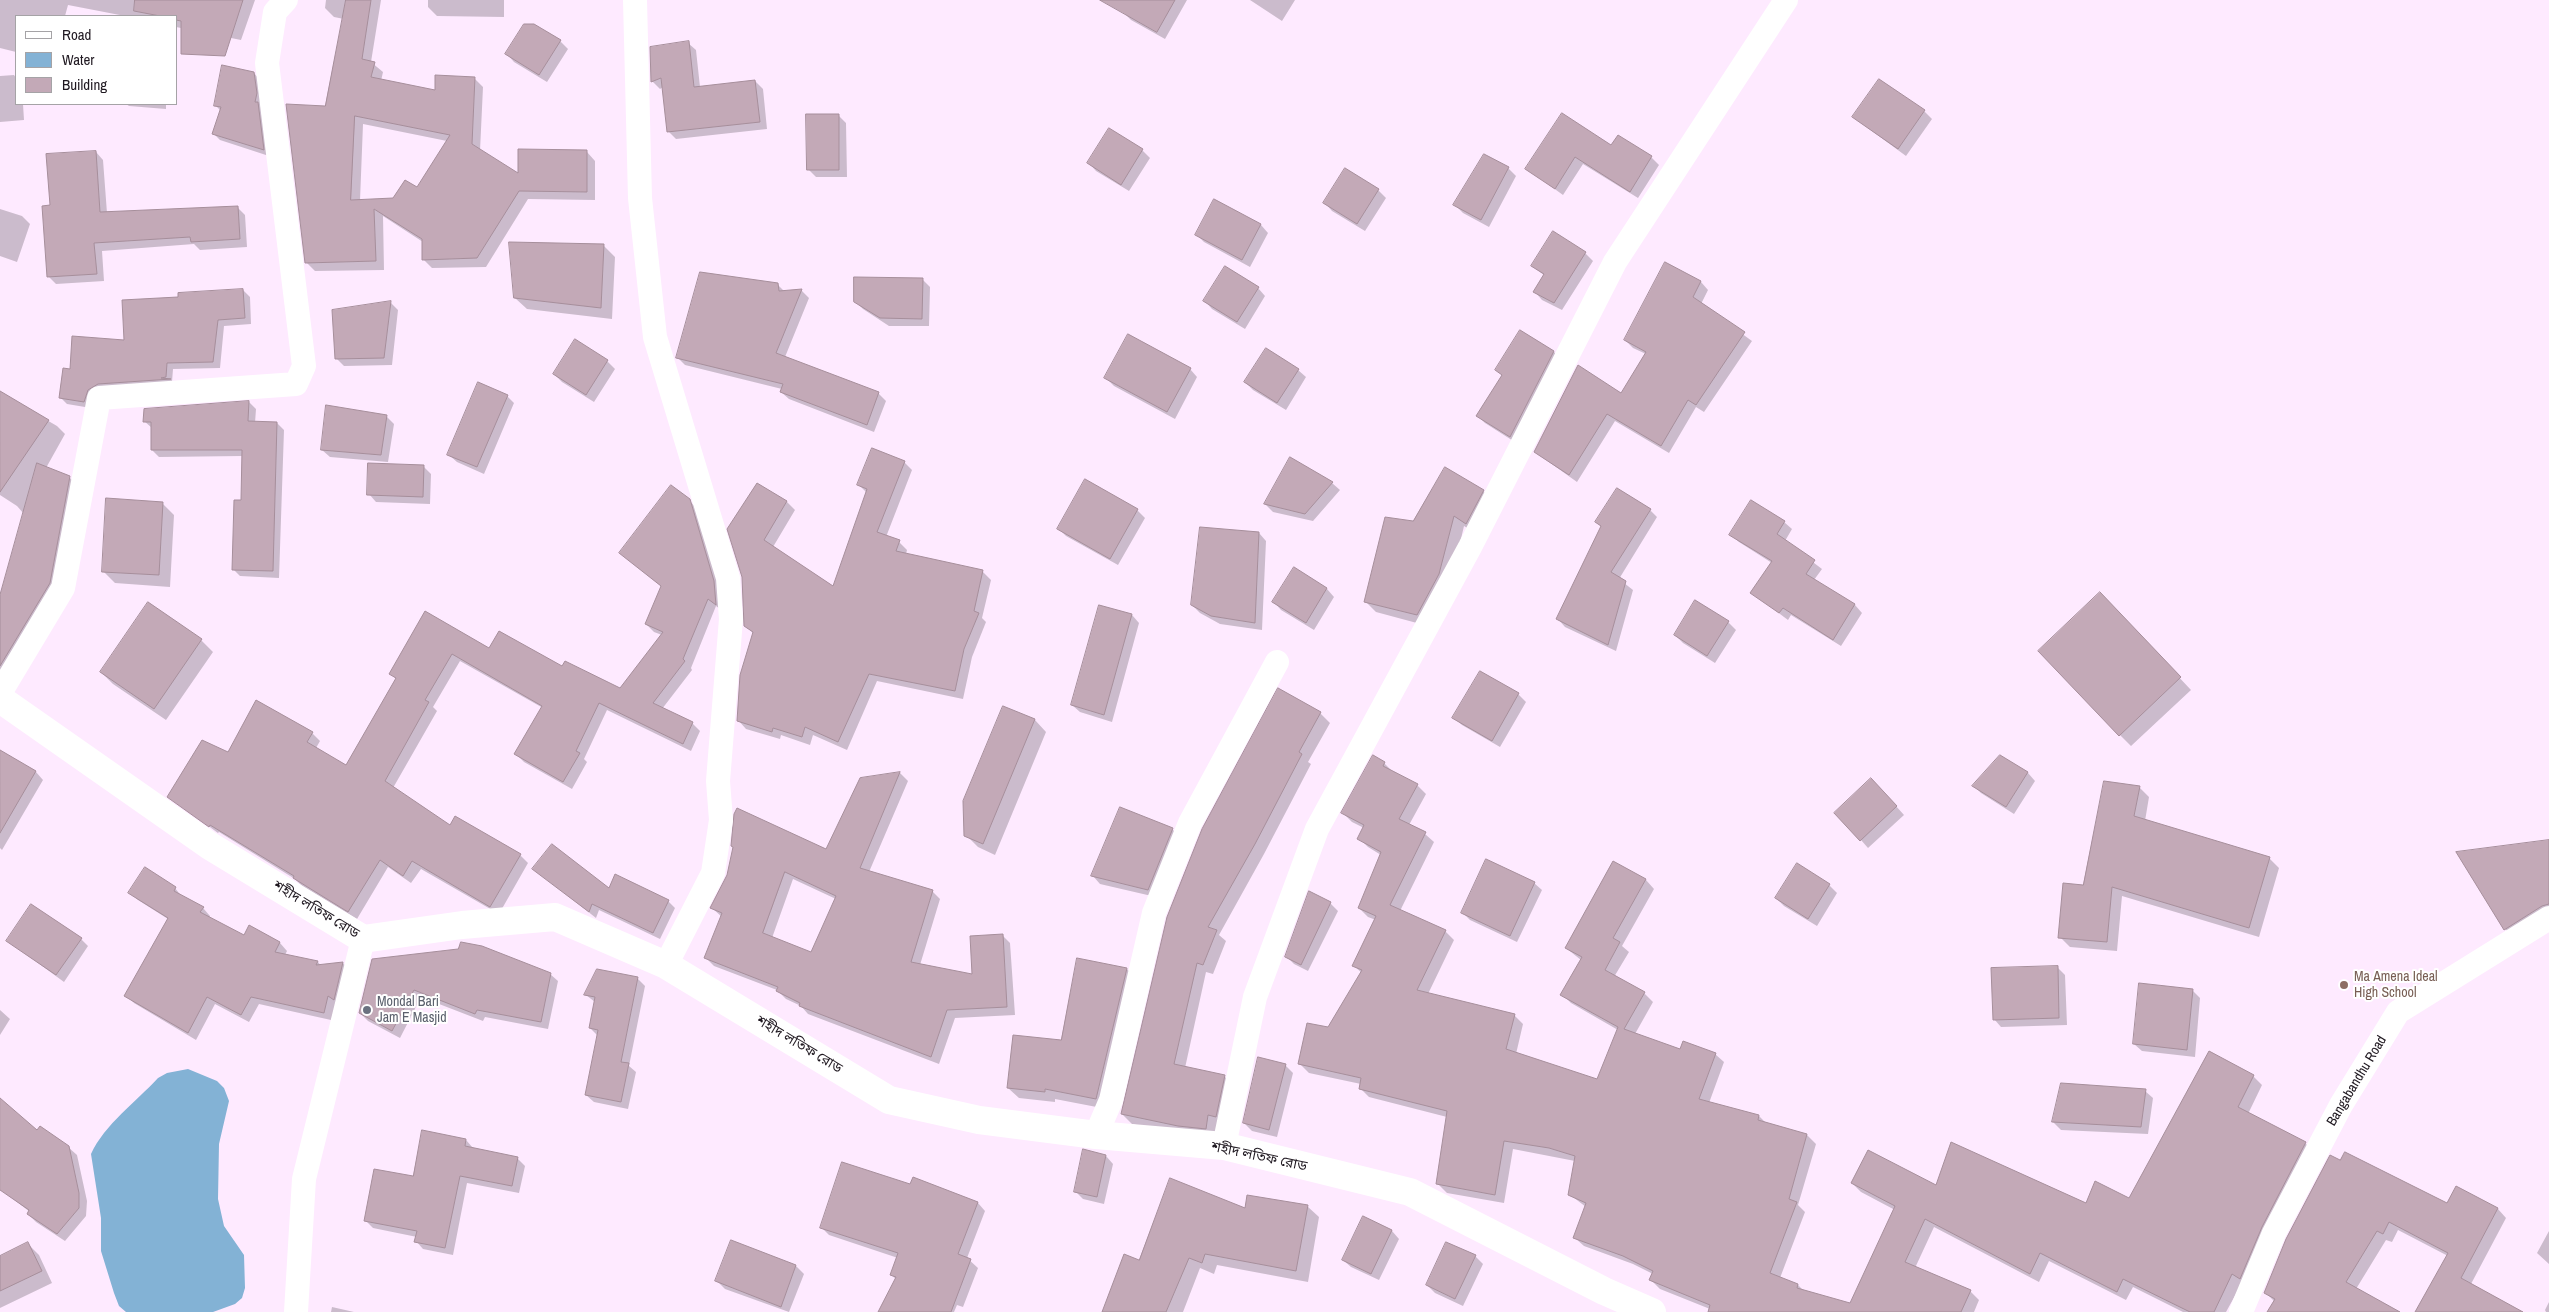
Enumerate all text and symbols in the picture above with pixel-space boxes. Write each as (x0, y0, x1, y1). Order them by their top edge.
legend (15, 15, 178, 105)
text: Road (62, 24, 91, 45)
text: Water (62, 49, 94, 70)
text: Building (62, 74, 107, 95)
street label: শহীদ লতিফ রোড (270, 878, 362, 942)
place label: Ma Amena Ideal High School (2354, 969, 2438, 1002)
marker: Ma Amena Ideal High School (2338, 979, 2350, 991)
place label: Mondal Bari Jam E Masjid (377, 994, 447, 1026)
marker: Mondal Bari Jam E Masjid (361, 1004, 373, 1016)
street label: শহীদ লতিফ রোড (753, 1013, 845, 1077)
street label: Bangabandhu Road (2323, 1033, 2391, 1129)
street label: শহীদ লতিফ রোড (1210, 1139, 1308, 1175)

